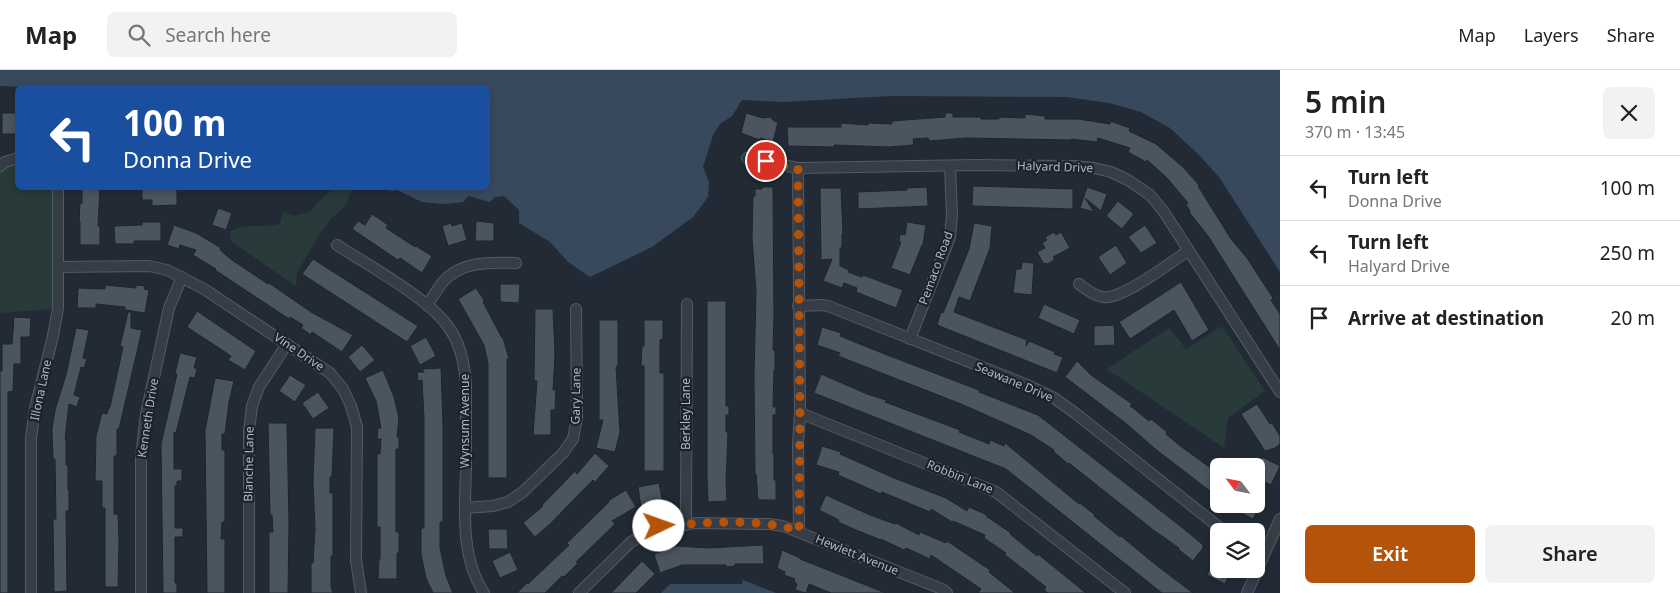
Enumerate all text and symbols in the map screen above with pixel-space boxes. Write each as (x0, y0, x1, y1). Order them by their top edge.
search box (107, 12, 457, 57)
text: Map (25, 18, 77, 51)
icon: search (125, 21, 153, 49)
text: Search here (165, 22, 271, 48)
text: Map (1458, 23, 1496, 47)
text: Layers (1524, 23, 1579, 47)
text: Share (1607, 23, 1655, 47)
text: 5 min (1305, 81, 1386, 122)
button: close (1603, 87, 1655, 139)
text: 100 m (123, 99, 226, 146)
icon: left (40, 105, 105, 170)
text: 370 m · 13:45 (1305, 121, 1405, 143)
pin (745, 140, 787, 182)
text: Donna Drive (123, 144, 252, 174)
icon: arrive (752, 147, 780, 175)
street label: Halyard Drive (1017, 157, 1094, 176)
text: Turn left (1348, 164, 1429, 190)
icon: left (1305, 174, 1333, 202)
text: 100 m (1600, 175, 1655, 201)
text: Donna Drive (1348, 190, 1442, 212)
street label: Pemaco Road (914, 229, 957, 307)
text: Turn left (1348, 229, 1429, 255)
icon: left (1305, 239, 1333, 267)
text: 250 m (1600, 240, 1655, 266)
text: Halyard Drive (1348, 255, 1450, 277)
icon: arrive (1305, 304, 1333, 332)
text: Arrive at destination (1348, 305, 1544, 331)
text: 20 m (1611, 305, 1655, 331)
street label: Vine Drive (271, 329, 328, 375)
street label: Seawane Drive (973, 357, 1056, 406)
street label: Illona Lane (26, 358, 55, 422)
street label: Gary Lane (567, 367, 584, 425)
street label: Wynsum Avenue (456, 374, 473, 468)
street label: Kenneth Drive (133, 377, 162, 459)
street label: Berkley Lane (677, 378, 694, 450)
street label: Blanche Lane (239, 426, 258, 502)
street label: Robbin Lane (924, 455, 996, 498)
north arrow (1210, 458, 1265, 512)
map controls (1210, 458, 1265, 578)
position arrow (632, 499, 684, 551)
button: layers (1210, 523, 1265, 578)
button: Exit (1305, 525, 1475, 583)
button: Share (1485, 525, 1655, 583)
street label: Hewlett Avenue (813, 530, 902, 579)

